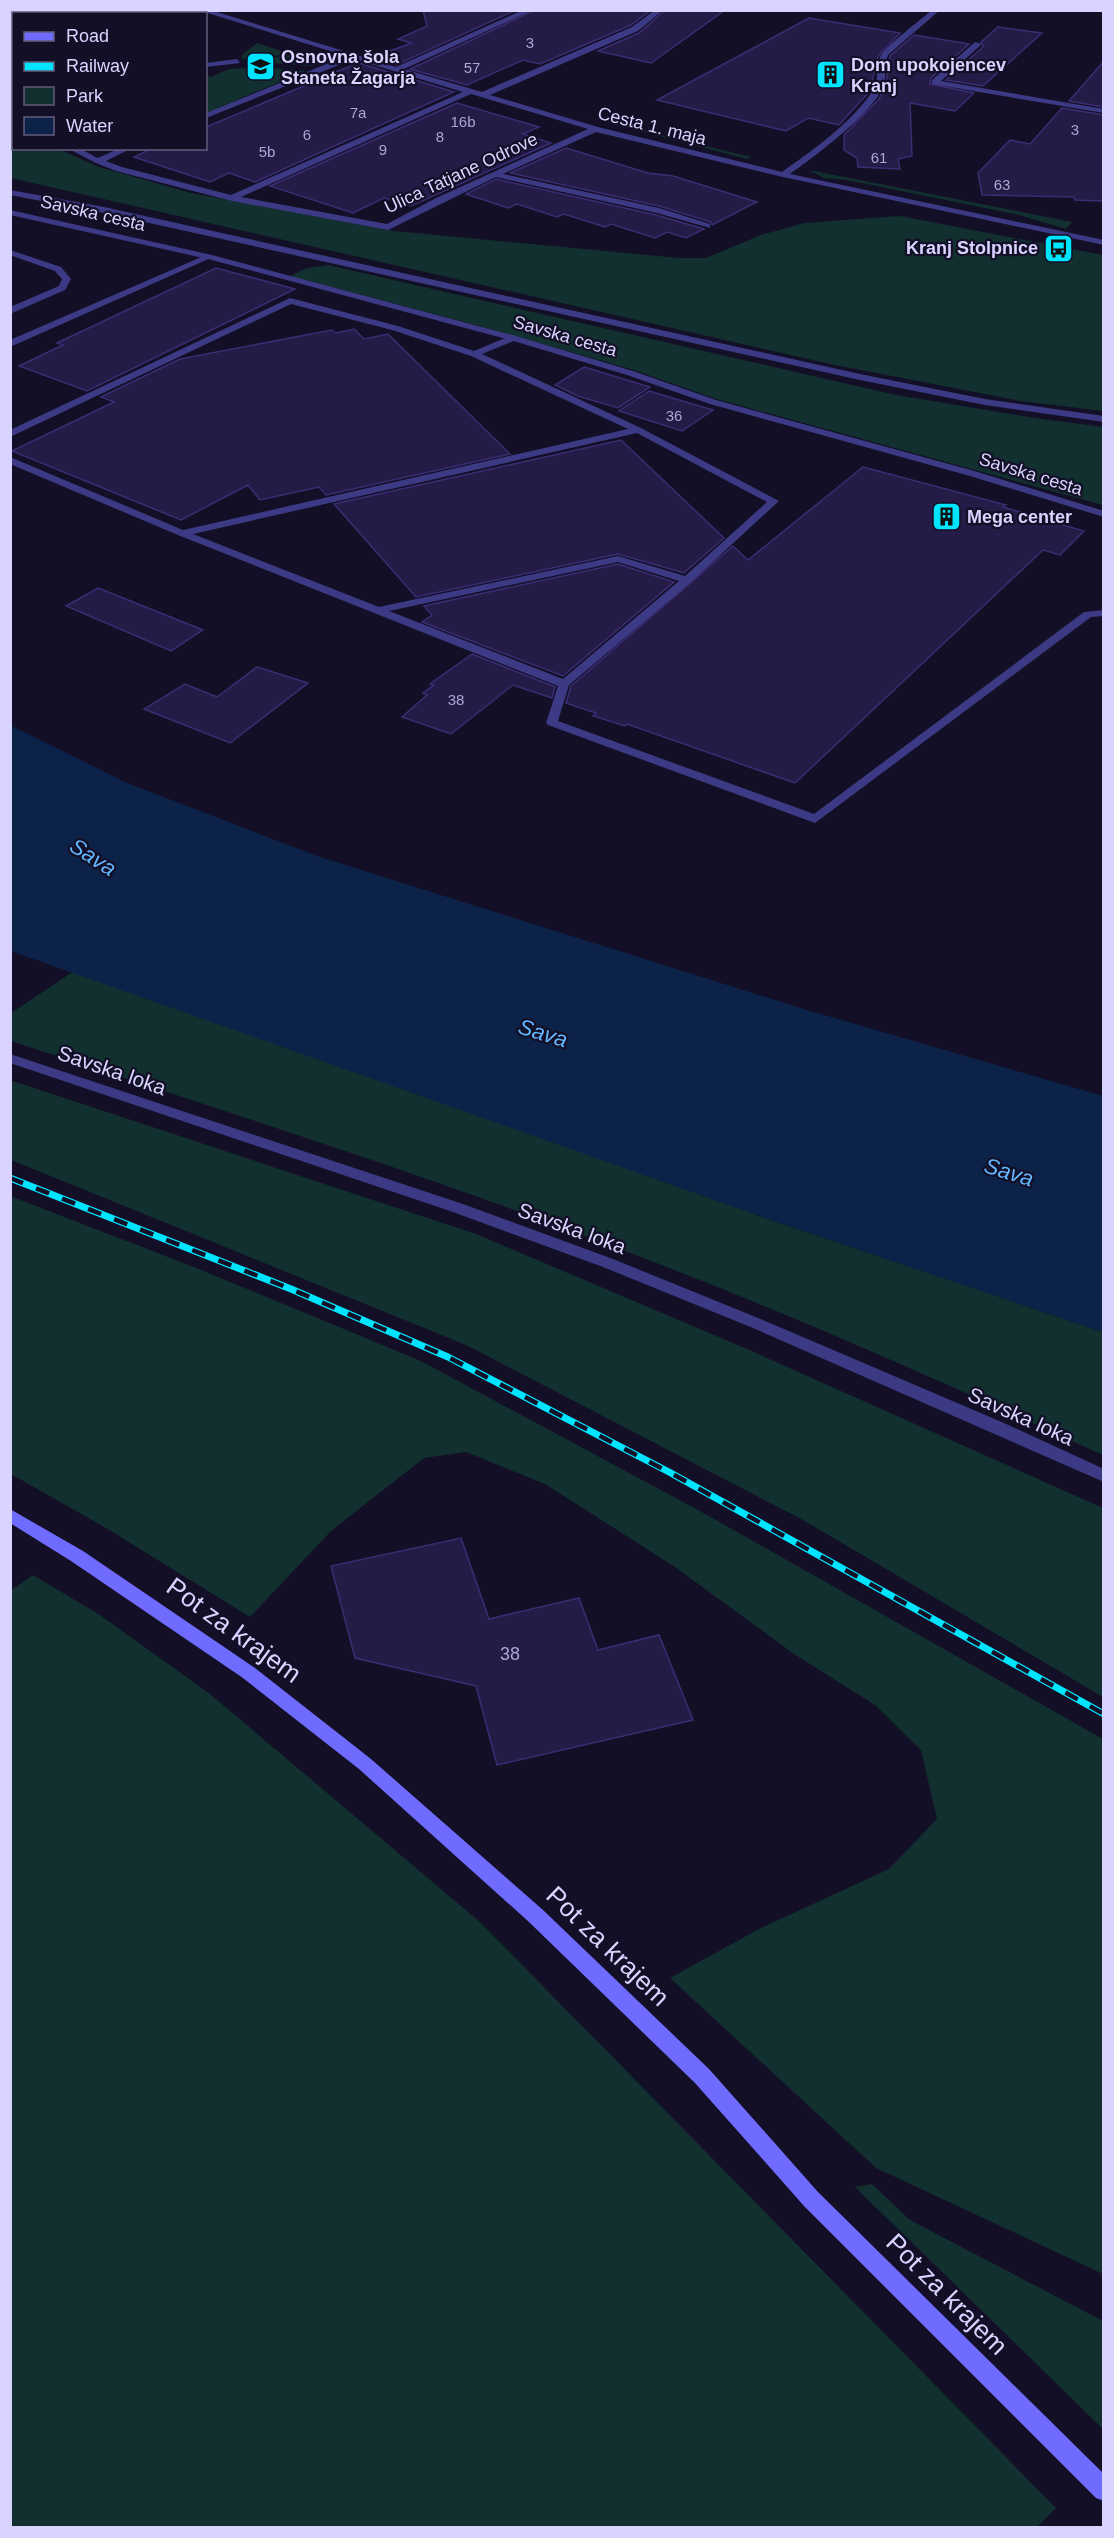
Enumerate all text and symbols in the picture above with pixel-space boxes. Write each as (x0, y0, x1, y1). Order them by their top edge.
legend (12, 12, 207, 150)
text: Road (66, 26, 109, 46)
house number: 3 (526, 34, 534, 51)
place label: Osnovna šola Staneta Žagarja (281, 47, 416, 88)
school or university icon: Osnovna šola Staneta Žagarja (244, 51, 276, 83)
place label: Dom upokojencev Kranj (851, 55, 1006, 96)
text: Railway (66, 56, 129, 76)
house number: 57 (464, 59, 480, 76)
building icon: Dom upokojencev Kranj (814, 59, 846, 91)
text: Park (66, 86, 104, 106)
street label: Cesta 1. maja (596, 103, 709, 149)
house number: 7a (350, 104, 367, 121)
house number: 16b (450, 113, 476, 130)
text: Water (66, 116, 113, 136)
house number: 3 (1071, 121, 1079, 138)
house number: 6 (303, 126, 311, 143)
house number: 8 (436, 128, 444, 145)
street label: Ulica Tatjane Odrove (381, 129, 541, 217)
house number: 9 (379, 141, 387, 158)
house number: 5b (259, 143, 275, 160)
house number: 61 (871, 149, 887, 166)
house number: 63 (994, 176, 1010, 193)
street label: Savska cesta (39, 191, 148, 235)
bus stop icon: Kranj Stolpnice (1043, 232, 1075, 264)
place label: Kranj Stolpnice (906, 238, 1038, 258)
street label: Savska cesta (511, 312, 620, 361)
house number: 36 (666, 407, 682, 424)
street label: Savska cesta (977, 449, 1086, 499)
building icon: Mega center (930, 501, 962, 533)
place label: Mega center (967, 507, 1072, 527)
house number: 38 (448, 691, 464, 708)
water label: Sava (65, 833, 121, 881)
water label: Sava (515, 1014, 571, 1052)
street label: Savska loka (55, 1041, 170, 1099)
water label: Sava (981, 1153, 1037, 1191)
street label: Savska loka (515, 1198, 629, 1258)
street label: Savska loka (965, 1382, 1078, 1450)
street label: Pot za krajem (161, 1571, 307, 1689)
house number: 38 (500, 1644, 520, 1664)
street label: Pot za krajem (540, 1880, 676, 2012)
street label: Pot za krajem (880, 2227, 1014, 2361)

